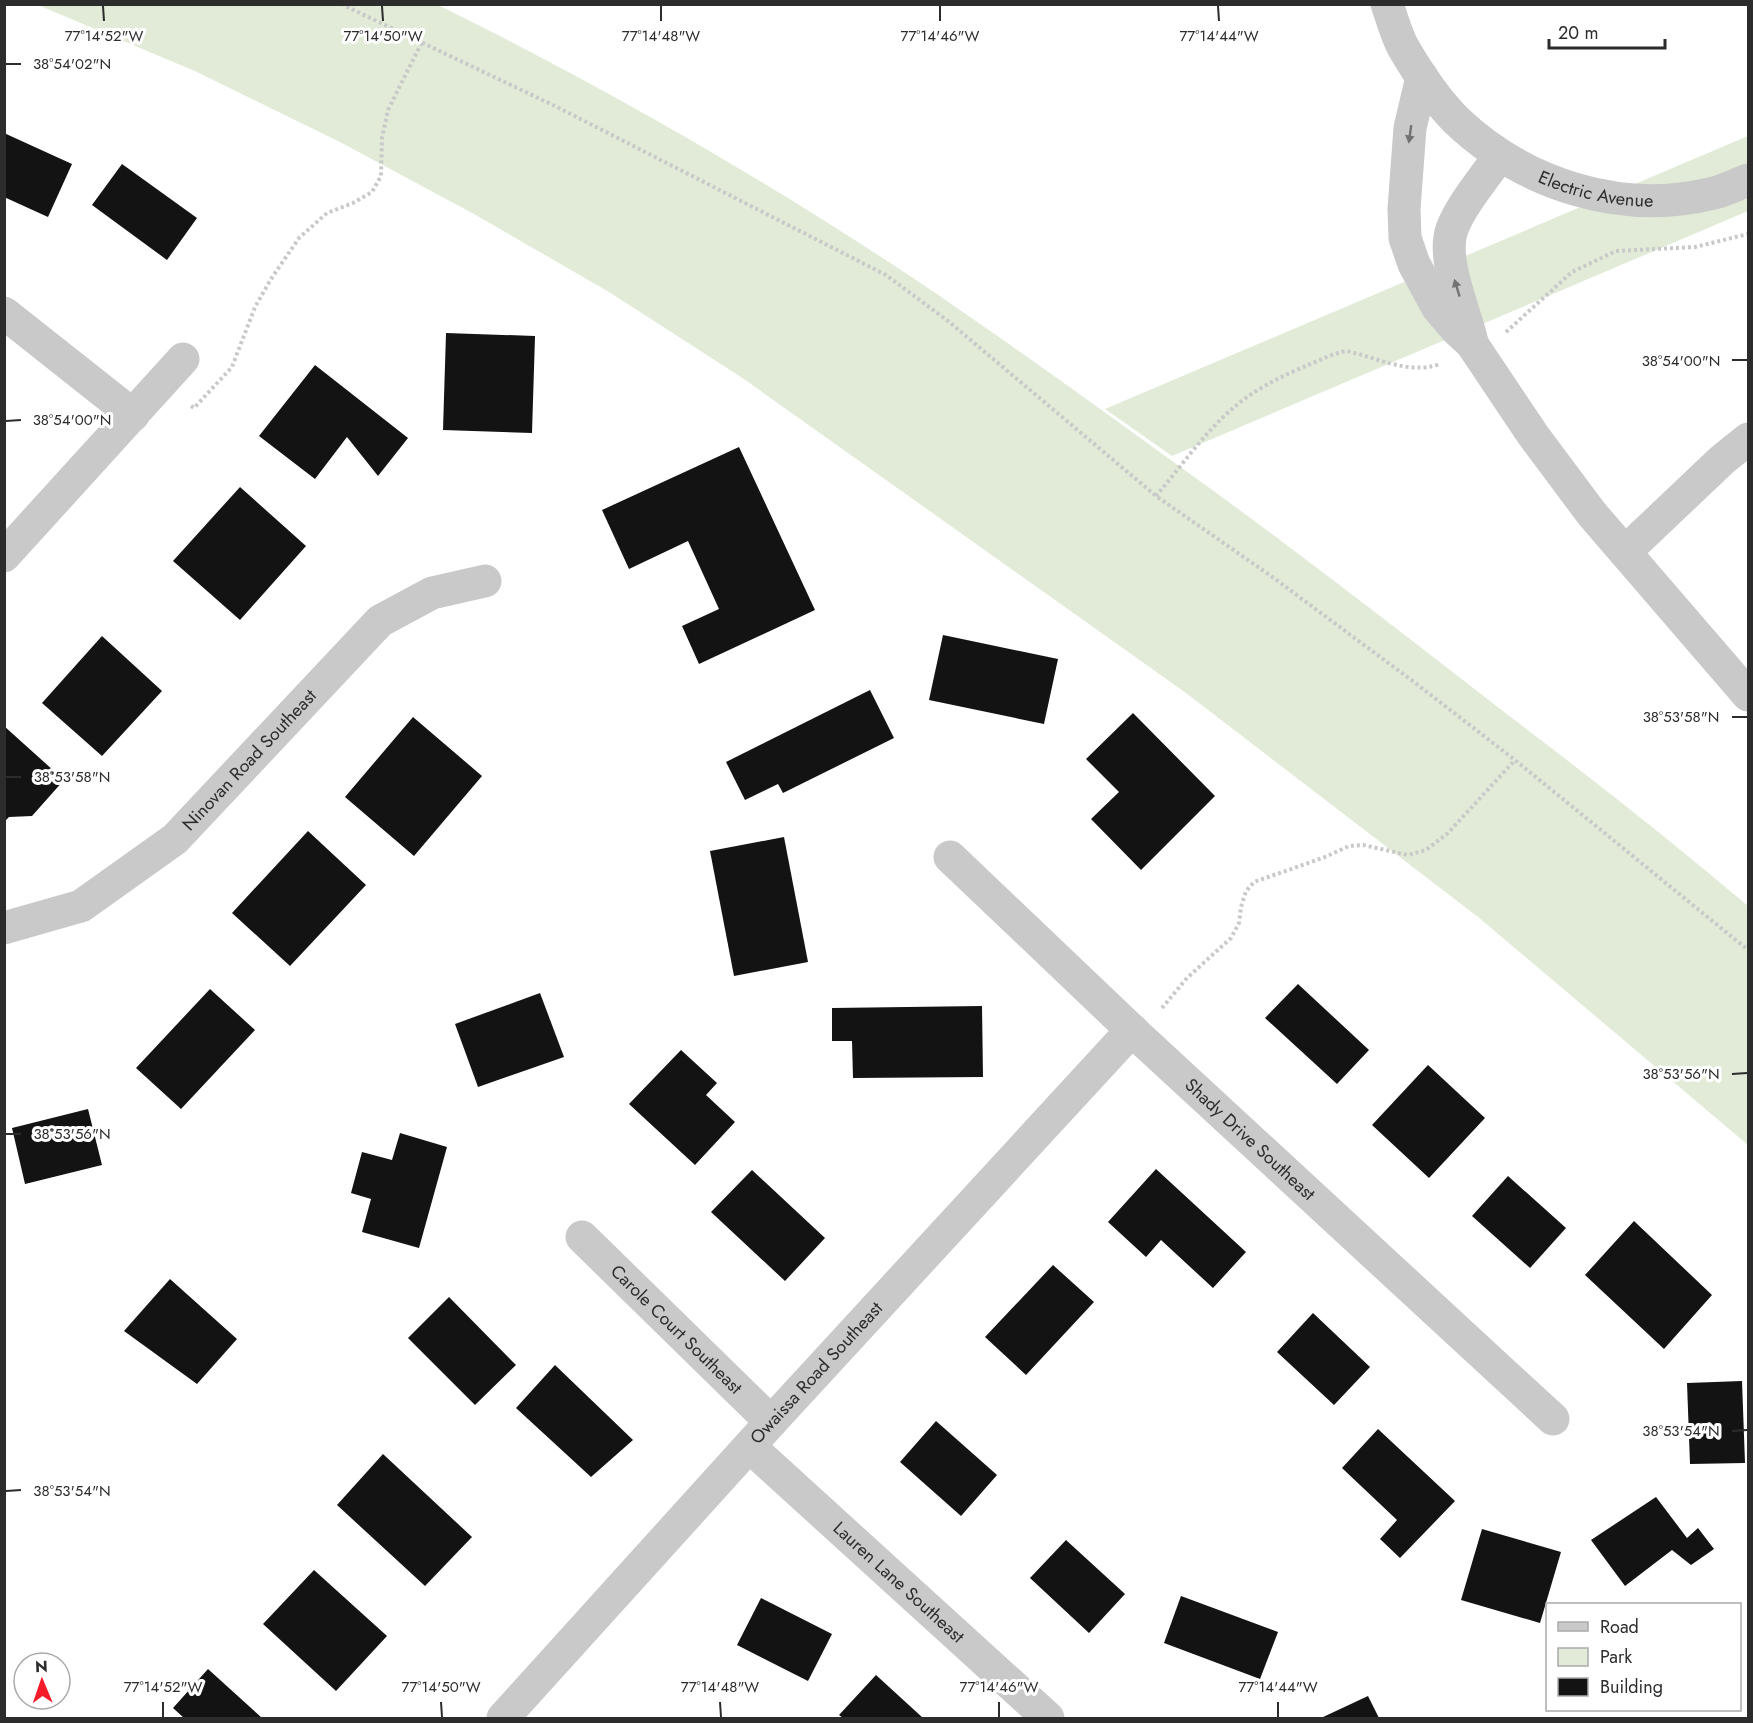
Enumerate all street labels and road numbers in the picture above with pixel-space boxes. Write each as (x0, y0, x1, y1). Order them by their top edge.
street label: Electric Avenue (1534, 164, 1653, 214)
street label: Ninovan Road Southeast (176, 683, 323, 837)
street label: Shady Drive Southeast (1179, 1072, 1322, 1207)
street label: Carole Court Southeast (604, 1259, 749, 1401)
street label: Owaissa Road Southeast (744, 1295, 889, 1450)
street label: Lauren Lane Southeast (827, 1516, 971, 1649)

